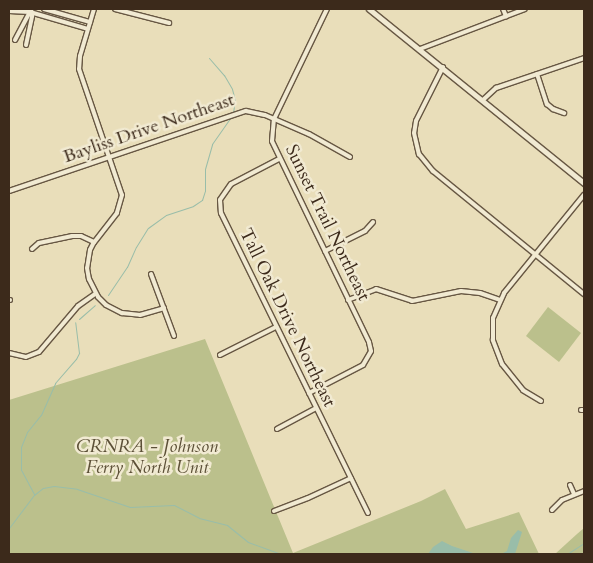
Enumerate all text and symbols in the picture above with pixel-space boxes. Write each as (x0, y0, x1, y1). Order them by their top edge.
street label: Bayliss Drive Northeast (61, 90, 237, 168)
street label: Sunset Trail Northeast (280, 142, 374, 304)
street label: Tall Oak Drive Northeast (234, 225, 340, 411)
park label: CRNRA - Johnson Ferry North Unit (76, 437, 218, 479)

